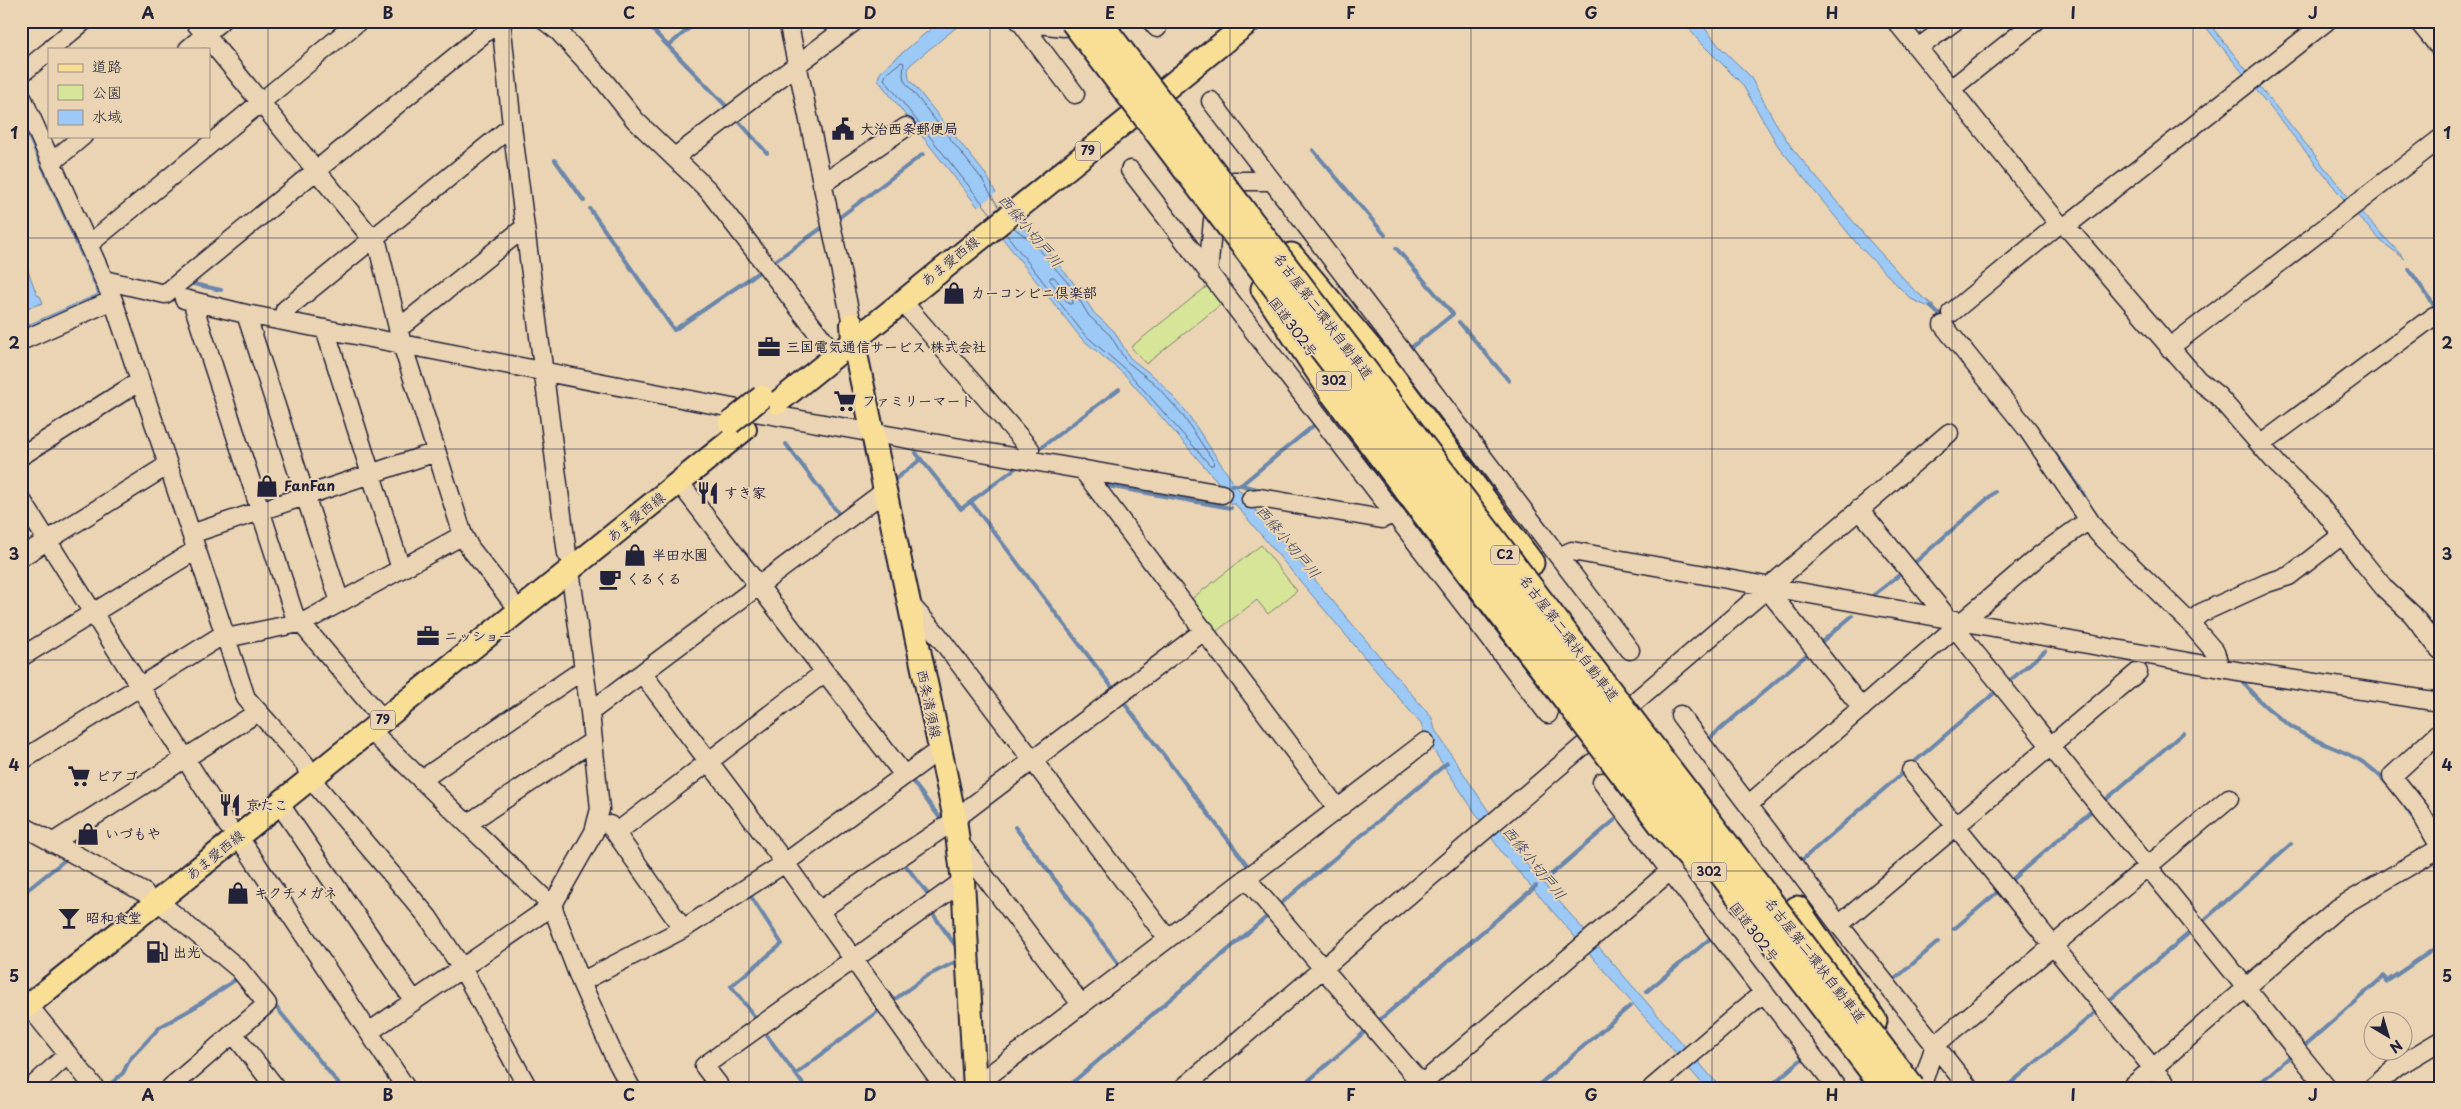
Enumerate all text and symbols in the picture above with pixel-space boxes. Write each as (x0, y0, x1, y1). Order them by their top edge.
text: A (142, 0, 155, 24)
text: B (383, 0, 394, 24)
text: C (623, 0, 635, 24)
text: D (864, 0, 876, 24)
text: E (1105, 0, 1115, 24)
text: F (1346, 0, 1356, 24)
text: G (1584, 0, 1598, 24)
text: H (1826, 0, 1838, 24)
text: I (2070, 0, 2076, 24)
text: J (2308, 0, 2318, 24)
legend (48, 48, 210, 138)
text: 道路 (92, 54, 122, 77)
text: 公園 (92, 80, 122, 103)
text: 水域 (92, 104, 122, 127)
public building icon: 大治西条郵便局 (830, 116, 856, 142)
place label: 大治西条郵便局 (860, 118, 958, 139)
text: 1 (10, 120, 18, 144)
text: 1 (2443, 120, 2451, 144)
road number: 79 (1076, 142, 1100, 160)
water label: 西條小切戸川 (993, 188, 1069, 272)
street label: あま愛西線 (916, 230, 983, 291)
street label: 名古屋第二環状自動車道 (1269, 248, 1378, 384)
shop icon: カーコンビニ倶楽部 (941, 280, 967, 306)
place label: カーコンビニ倶楽部 (971, 282, 1097, 303)
street label: 国道302号 (1264, 292, 1323, 361)
text: 2 (8, 330, 20, 354)
text: 2 (2441, 330, 2453, 354)
office icon: 三国電気通信サービス 株式会社 (756, 334, 782, 360)
place label: 三国電気通信サービス 株式会社 (786, 336, 986, 357)
road number: 302 (1316, 372, 1352, 391)
supermarket icon: ファミリーマート (832, 388, 858, 414)
place label: ファミリーマート (862, 390, 975, 411)
shop icon: FanFan (254, 473, 280, 499)
place label: FanFan (284, 475, 335, 496)
restaurant icon: すき家 (695, 480, 721, 506)
place label: すき家 (724, 482, 766, 503)
street label: あま愛西線 (602, 486, 669, 547)
water label: 西條小切戸川 (1251, 499, 1327, 583)
text: 3 (9, 541, 19, 565)
text: 3 (2442, 541, 2452, 565)
shop icon: 半田水園 (622, 542, 648, 568)
place label: 半田水園 (652, 544, 708, 565)
road number: C2 (1491, 546, 1519, 564)
cafe icon: くるくる (597, 566, 623, 592)
place label: くるくる (626, 568, 682, 589)
street label: 名古屋第二環状自動車道 (1515, 570, 1624, 706)
office icon: ニッショー (415, 623, 441, 649)
place label: ニッショー (444, 625, 512, 646)
street label: 西条清須線 (912, 667, 947, 740)
road number: 79 (370, 710, 396, 730)
text: 4 (9, 752, 20, 776)
text: 4 (2442, 752, 2453, 776)
supermarket icon: ピアゴ (66, 763, 92, 789)
place label: ピアゴ (96, 765, 138, 786)
restaurant icon: 京たこ (217, 792, 243, 818)
place label: 京たこ (246, 794, 288, 815)
water label: 西條小切戸川 (1498, 820, 1572, 904)
shop icon: いづもや (75, 821, 101, 847)
place label: いづもや (105, 823, 161, 844)
street label: あま愛西線 (181, 824, 248, 885)
road number: 302 (1692, 862, 1726, 882)
shop icon: キクチメガネ (225, 880, 251, 906)
place label: キクチメガネ (254, 882, 337, 903)
street label: 名古屋第二環状自動車道 (1760, 893, 1871, 1027)
street label: 国道302号 (1725, 897, 1784, 966)
bar icon: 昭和食堂 (56, 905, 82, 931)
place label: 昭和食堂 (86, 907, 142, 928)
fuel station icon: 出光 (144, 939, 170, 965)
place label: 出光 (173, 941, 201, 962)
text: 5 (9, 963, 19, 987)
text: 5 (2442, 963, 2452, 987)
north arrow (2364, 1012, 2414, 1062)
text: N (2385, 1035, 2407, 1058)
text: A (142, 1082, 155, 1106)
text: B (383, 1082, 394, 1106)
text: C (623, 1082, 635, 1106)
text: D (864, 1082, 876, 1106)
text: E (1105, 1082, 1115, 1106)
text: F (1346, 1082, 1356, 1106)
text: G (1584, 1082, 1598, 1106)
text: H (1826, 1082, 1838, 1106)
text: I (2070, 1082, 2076, 1106)
text: J (2308, 1082, 2318, 1106)

